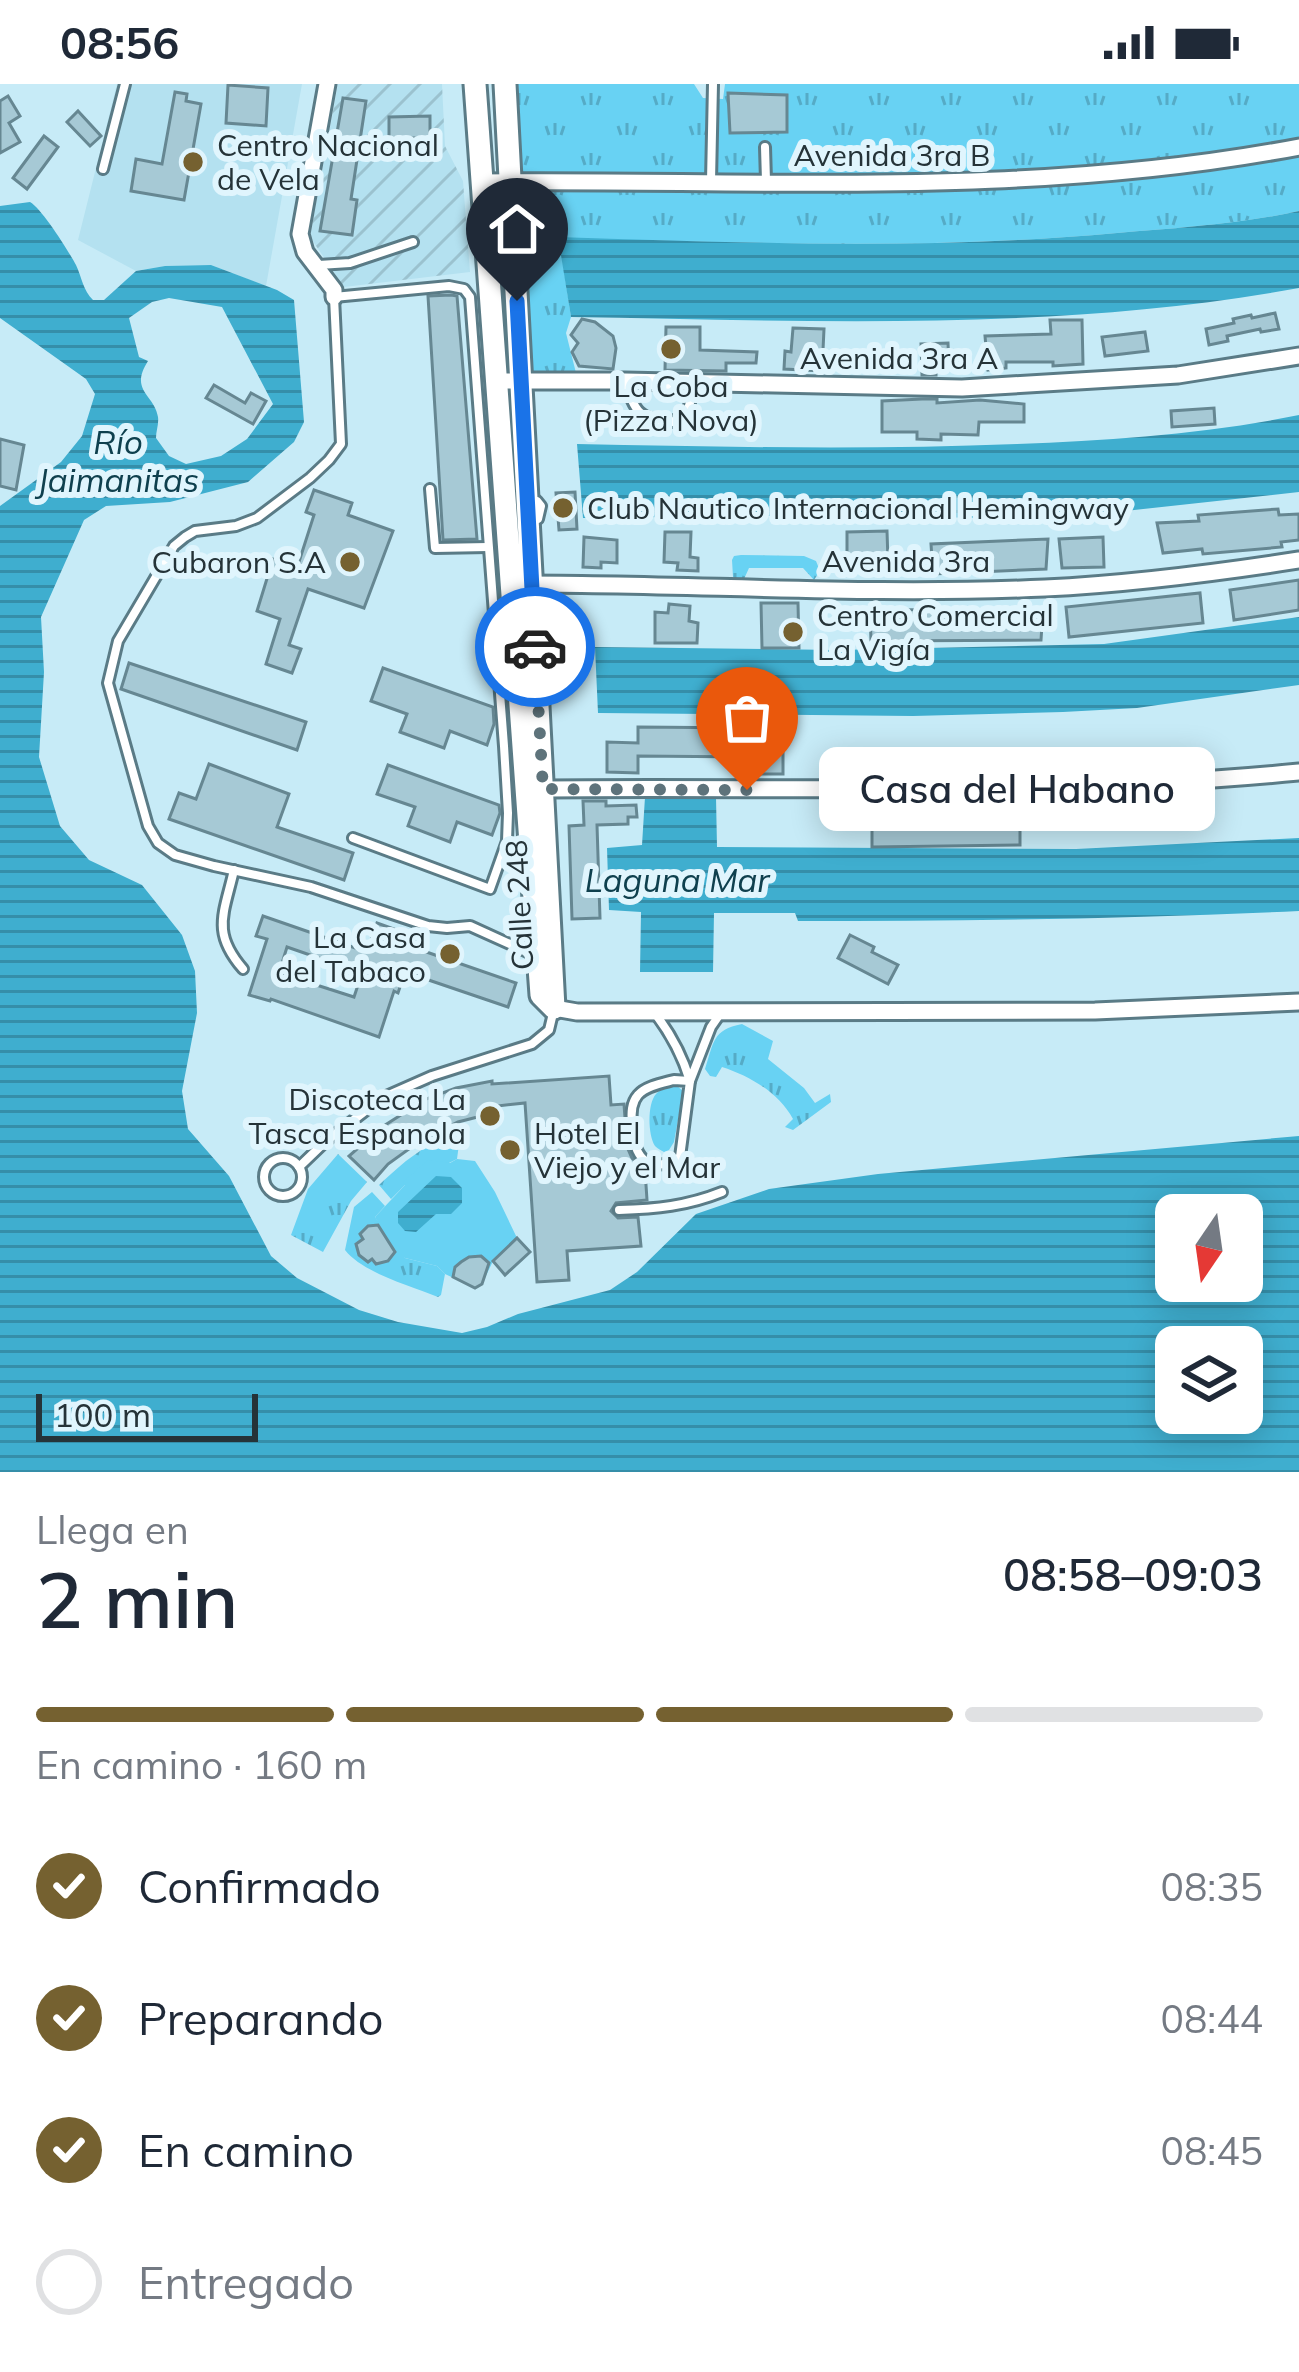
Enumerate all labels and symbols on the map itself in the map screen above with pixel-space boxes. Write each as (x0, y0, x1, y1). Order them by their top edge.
place label: Centro Nacional de Vela (217, 126, 439, 198)
street label: Avenida 3ra B (794, 136, 990, 174)
marker: Centro Nacional de Vela (180, 149, 206, 175)
pin (466, 178, 568, 301)
marker: La Coba (Pizza Nova) (658, 336, 684, 362)
street label: Avenida 3ra A (800, 339, 998, 377)
place label: La Coba (Pizza Nova) (583, 367, 759, 439)
water label: Río Jaimanitas (34, 421, 199, 500)
place label: Club Nautico Internacional Hemingway (587, 489, 1129, 527)
marker: Club Nautico Internacional Hemingway (550, 495, 576, 521)
street label: Avenida 3ra (822, 542, 990, 580)
place label: Cubaron S.A (151, 543, 326, 581)
marker: Cubaron S.A (337, 549, 363, 575)
courier (475, 587, 595, 707)
place label: Centro Comercial La Vigía (817, 596, 1054, 668)
marker: Centro Comercial La Vigía (780, 619, 806, 645)
pin (696, 667, 798, 790)
callout: Casa del Habano (819, 748, 1215, 832)
street label: Calle 248 (497, 839, 541, 971)
water label: Laguna Mar (585, 859, 771, 900)
place label: La Casa del Tabaco (275, 918, 426, 990)
marker: La Casa del Tabaco (437, 941, 463, 967)
place label: Discoteca La Tasca Espanola (249, 1080, 466, 1152)
marker: Discoteca La Tasca Espanola (477, 1103, 503, 1129)
place label: Hotel El Viejo y el Mar (534, 1114, 720, 1186)
marker: Hotel El Viejo y el Mar (497, 1137, 523, 1163)
north arrow (1155, 1194, 1263, 1302)
scale bar (36, 1388, 258, 1441)

